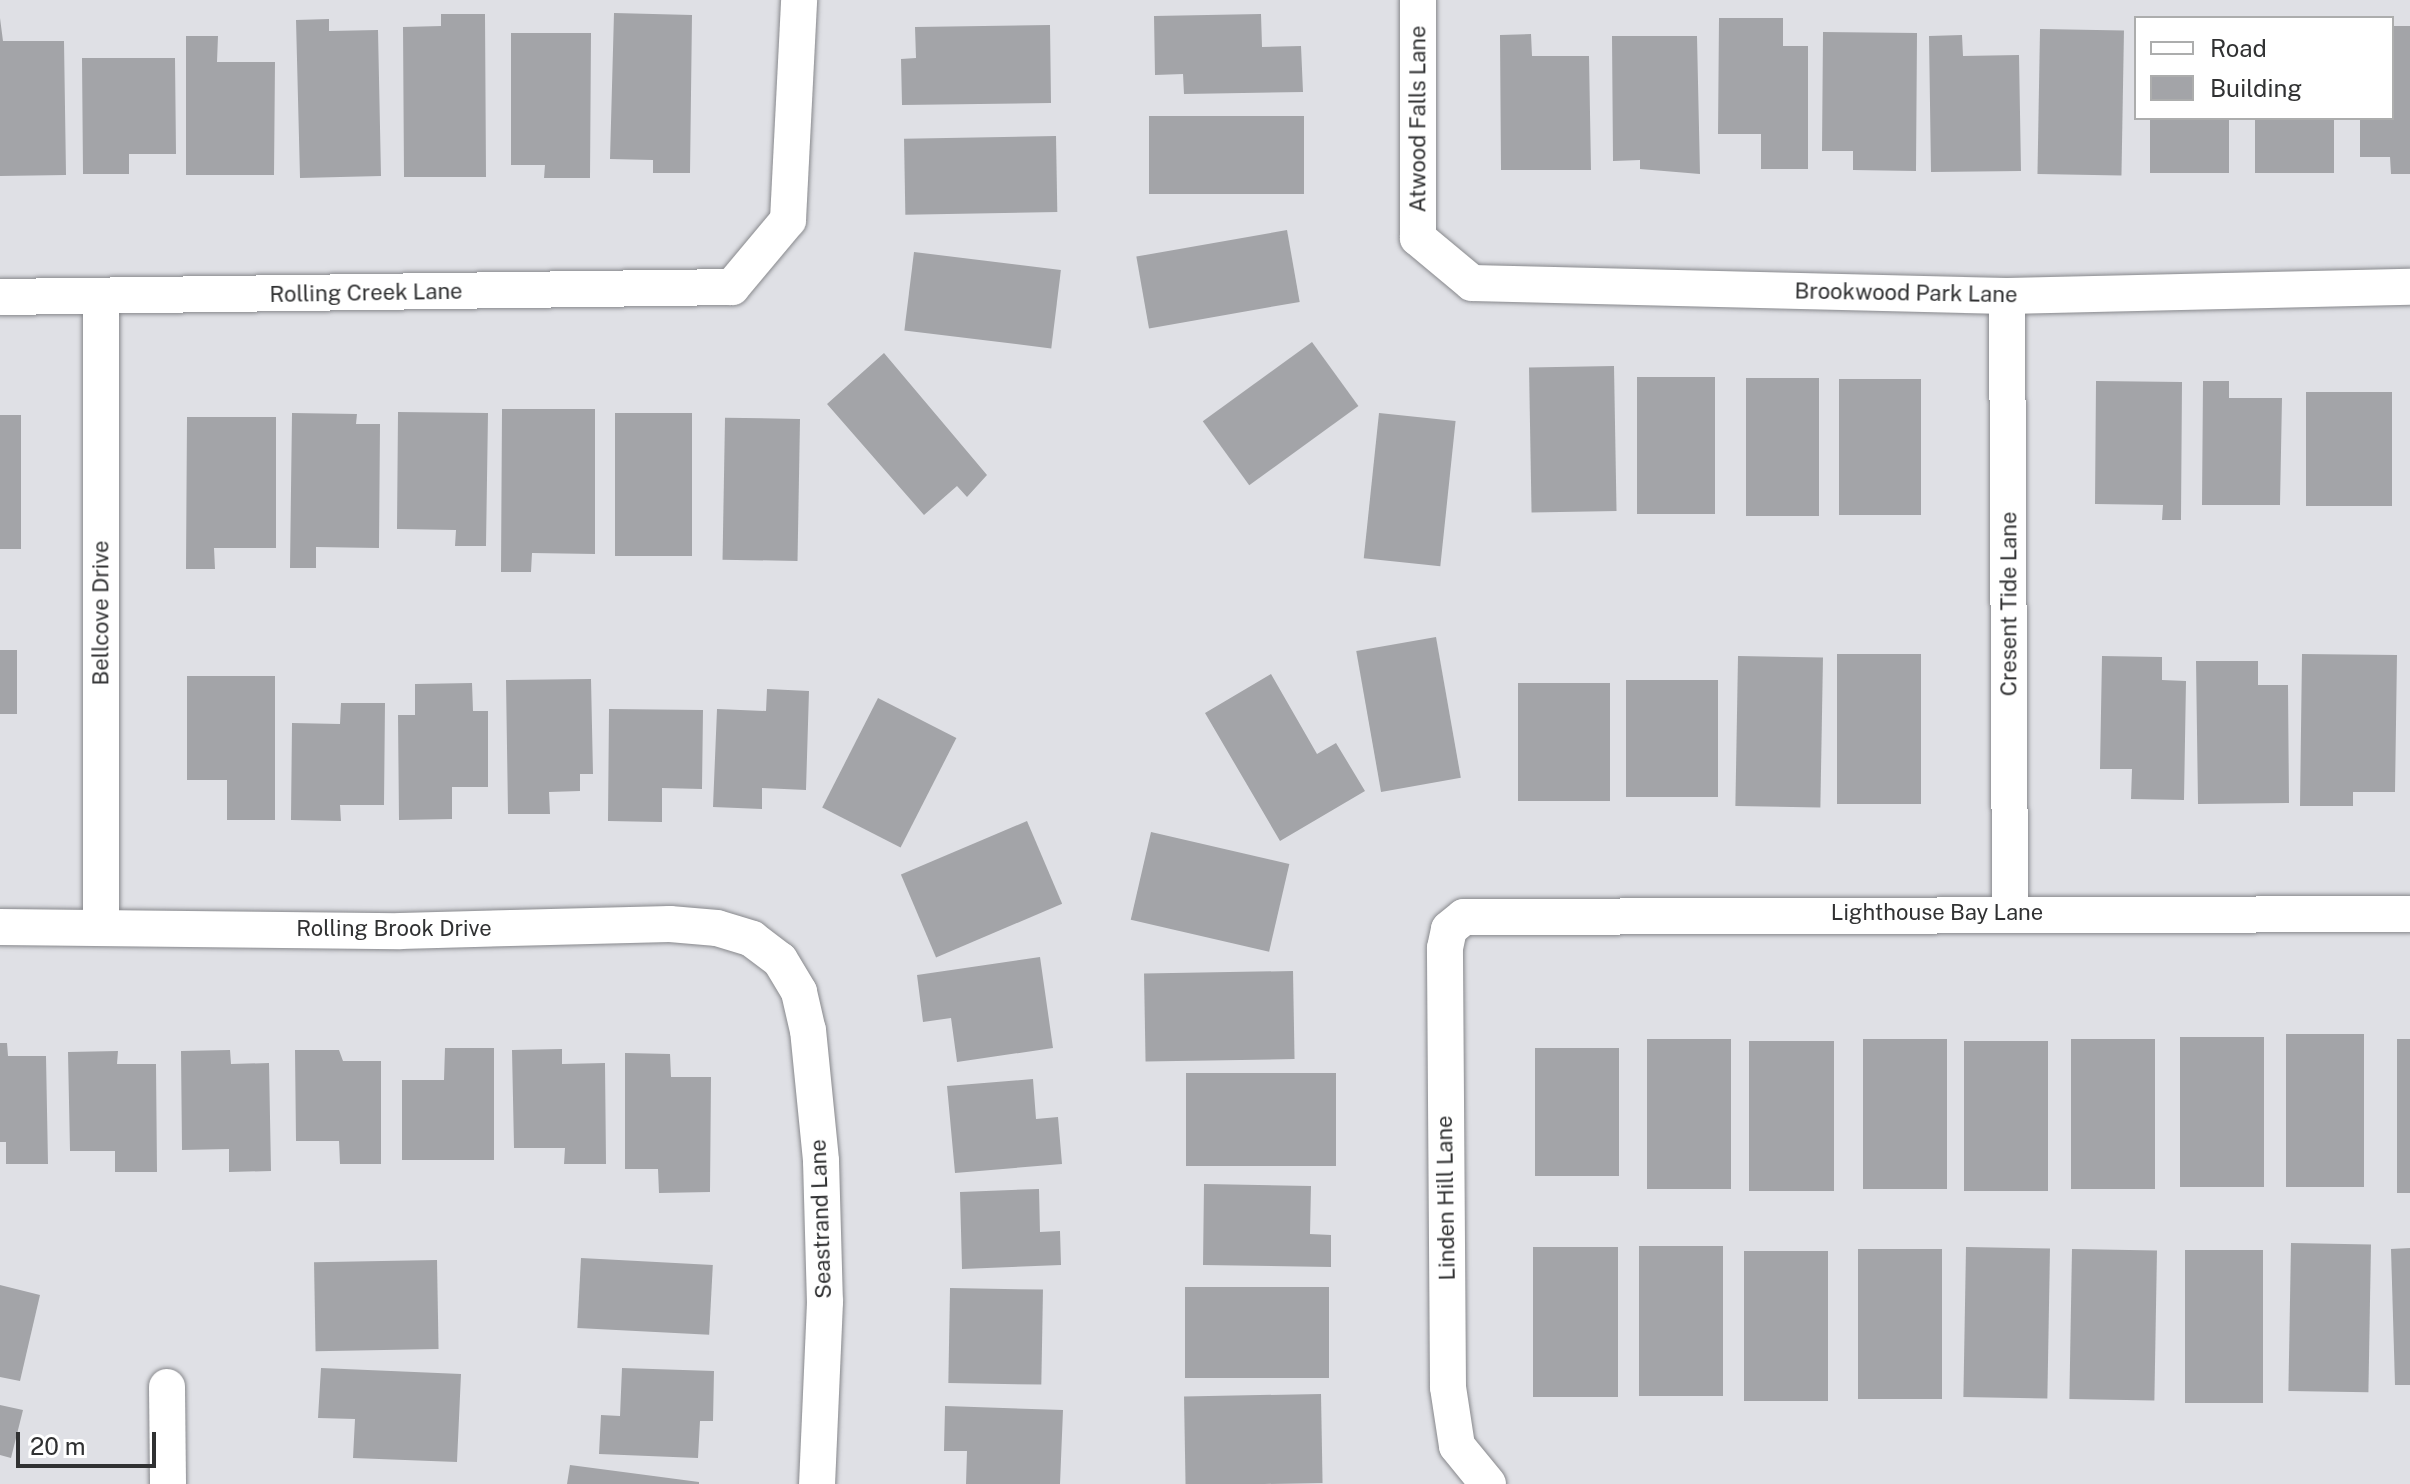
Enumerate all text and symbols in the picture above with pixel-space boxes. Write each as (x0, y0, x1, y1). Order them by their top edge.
legend (2134, 16, 2394, 120)
street label: Atwood Falls Lane (1405, 25, 1431, 213)
text: Road (2210, 34, 2267, 62)
text: Building (2210, 74, 2302, 102)
street label: Rolling Creek Lane (269, 278, 463, 308)
street label: Brookwood Park Lane (1794, 278, 2018, 308)
street label: Cresent Tide Lane (1996, 512, 2022, 696)
street label: Bellcove Drive (88, 540, 114, 686)
street label: Lighthouse Bay Lane (1831, 900, 2043, 926)
street label: Rolling Brook Drive (296, 916, 492, 942)
street label: Linden Hill Lane (1431, 1115, 1461, 1281)
street label: Seastrand Lane (805, 1139, 837, 1299)
scale bar (20, 1416, 160, 1466)
text: 20 m (30, 1432, 86, 1460)

